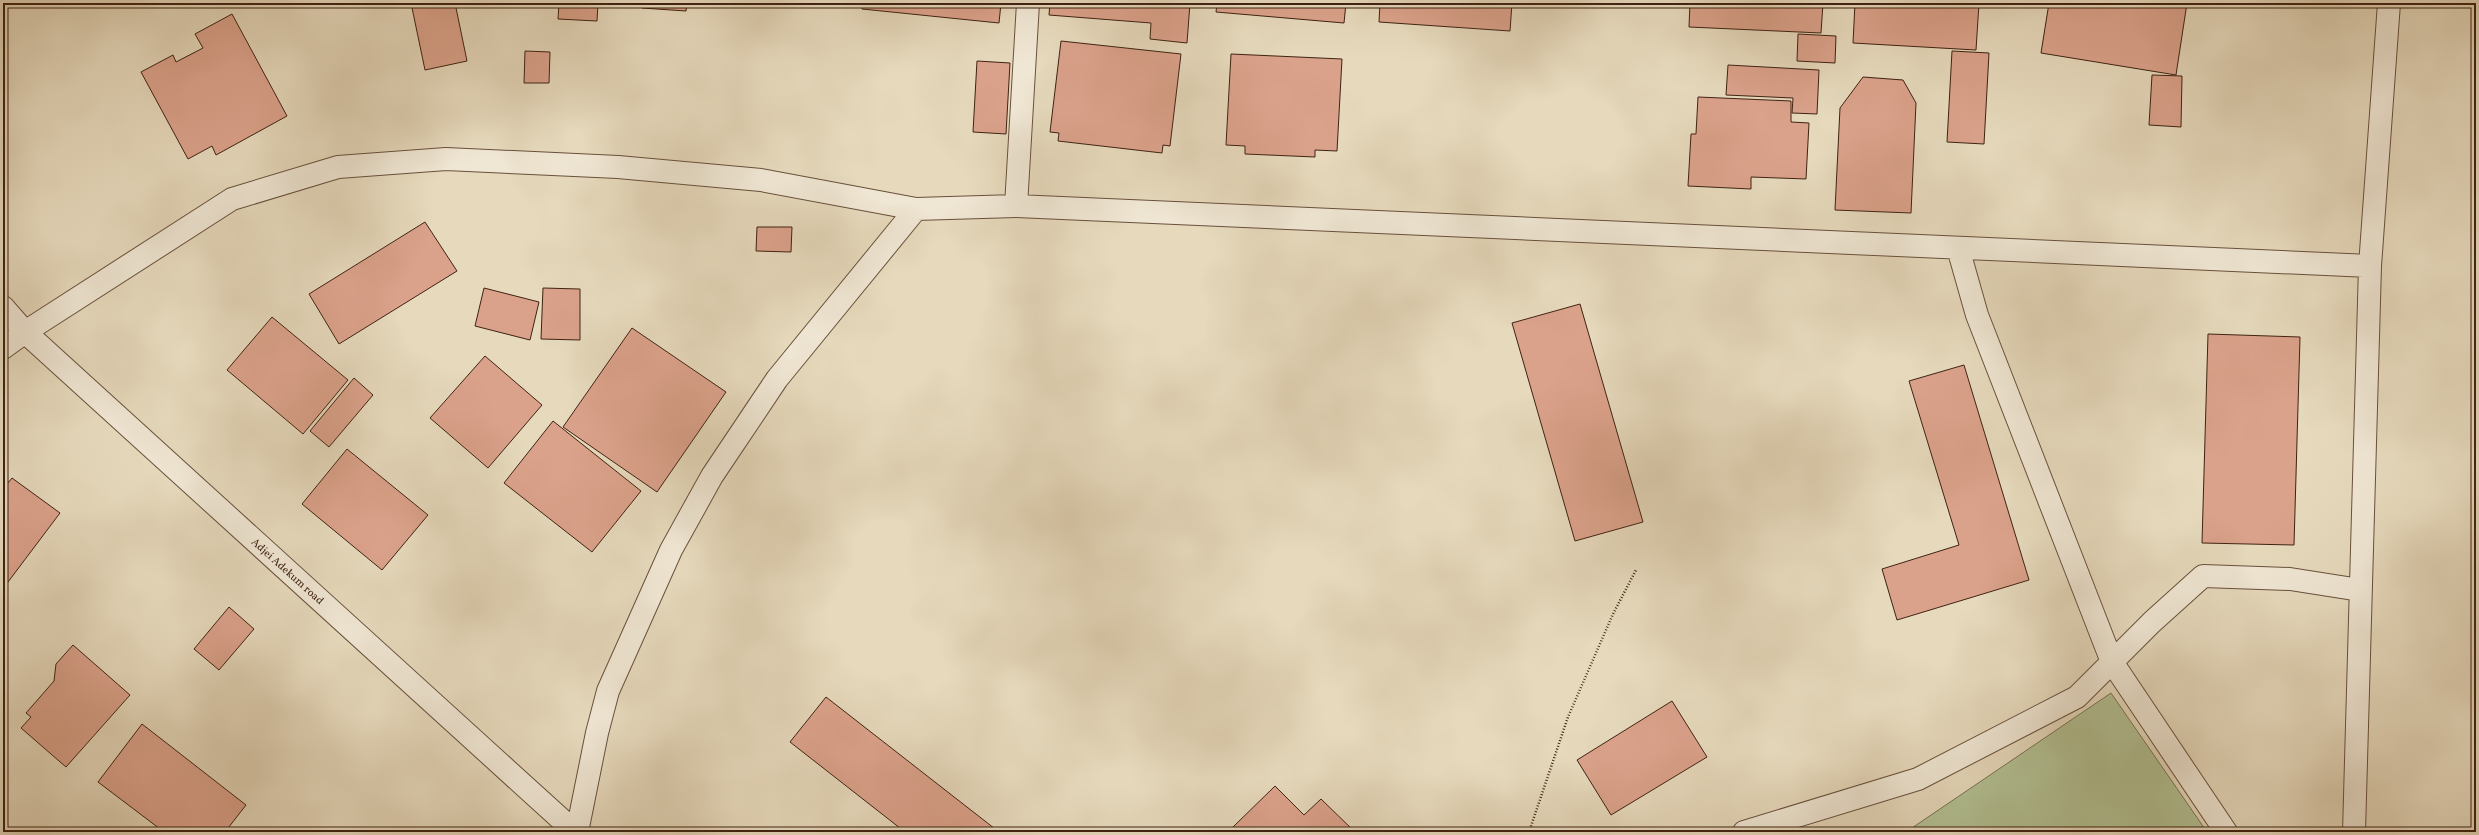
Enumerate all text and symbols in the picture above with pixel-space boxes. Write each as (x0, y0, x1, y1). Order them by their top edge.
street label: Adjei Adekum road (248, 535, 326, 609)

